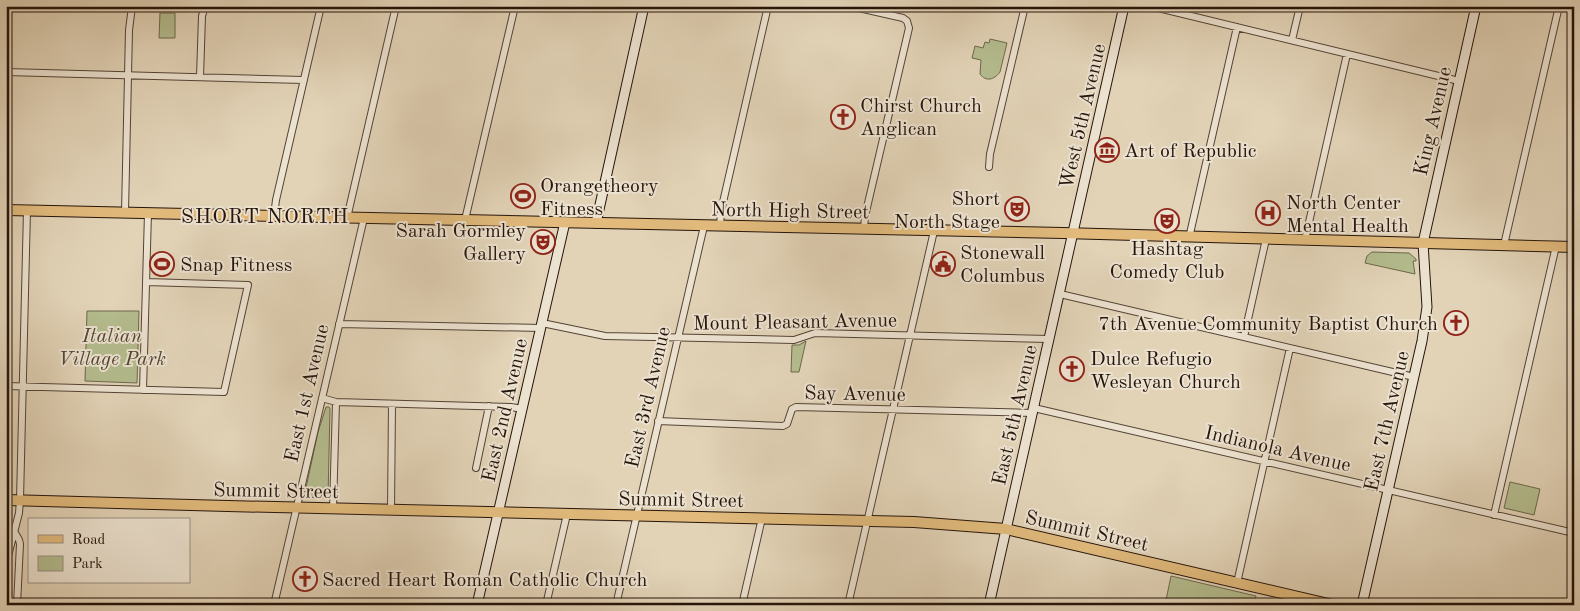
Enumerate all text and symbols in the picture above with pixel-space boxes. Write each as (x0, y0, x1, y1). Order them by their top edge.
street label: West 5th Avenue (1057, 42, 1110, 191)
street label: King Avenue (1412, 65, 1456, 178)
place label: Chirst Church Anglican (860, 97, 982, 140)
church icon: Chirst Church Anglican (830, 104, 856, 130)
museum icon: Art of Republic (1094, 137, 1120, 163)
place label: Art of Republic (1124, 142, 1257, 162)
place label: Orangetheory Fitness (540, 177, 659, 220)
sports icon: Orangetheory Fitness (510, 183, 536, 209)
place label: Short North Stage (894, 190, 1000, 233)
place label: North Center Mental Health (1286, 194, 1409, 237)
theatre icon: Short North Stage (1004, 196, 1030, 222)
hospital icon: North Center Mental Health (1255, 200, 1281, 226)
street label: North High Street (711, 201, 869, 223)
district label: SHORT NORTH (181, 207, 349, 228)
theatre icon: Hashtag Comedy Club (1154, 208, 1180, 234)
place label: Sarah Gormley Gallery (396, 222, 526, 265)
theatre icon: Sarah Gormley Gallery (530, 229, 556, 255)
place label: Hashtag Comedy Club (1110, 240, 1224, 283)
place label: Stonewall Columbus (960, 244, 1045, 287)
sports icon: Snap Fitness (149, 251, 175, 277)
public building icon: Stonewall Columbus (930, 251, 956, 277)
place label: Snap Fitness (180, 256, 292, 276)
church icon: 7th Avenue Community Baptist Church (1443, 310, 1469, 336)
street label: Mount Pleasant Avenue (693, 311, 897, 335)
place label: 7th Avenue Community Baptist Church (1098, 315, 1438, 335)
street label: East 1st Avenue (282, 322, 334, 465)
street label: East 3rd Avenue (623, 325, 675, 470)
park label: Italian Village Park (58, 327, 166, 370)
street label: East 2nd Avenue (480, 337, 532, 484)
street label: East 5th Avenue (990, 343, 1042, 488)
street label: East 7th Avenue (1362, 349, 1414, 494)
place label: Dulce Refugio Wesleyan Church (1090, 350, 1241, 393)
church icon: Dulce Refugio Wesleyan Church (1059, 356, 1085, 382)
street label: Say Avenue (804, 384, 906, 406)
street label: Indianola Avenue (1202, 423, 1353, 477)
street label: Summit Street (213, 481, 339, 503)
street label: Summit Street (618, 490, 744, 512)
street label: Summit Street (1023, 508, 1150, 556)
legend (28, 518, 190, 584)
text: Road (72, 533, 106, 548)
text: Park (72, 557, 103, 572)
church icon: Sacred Heart Roman Catholic Church (292, 566, 318, 592)
place label: Sacred Heart Roman Catholic Church (322, 571, 648, 591)

